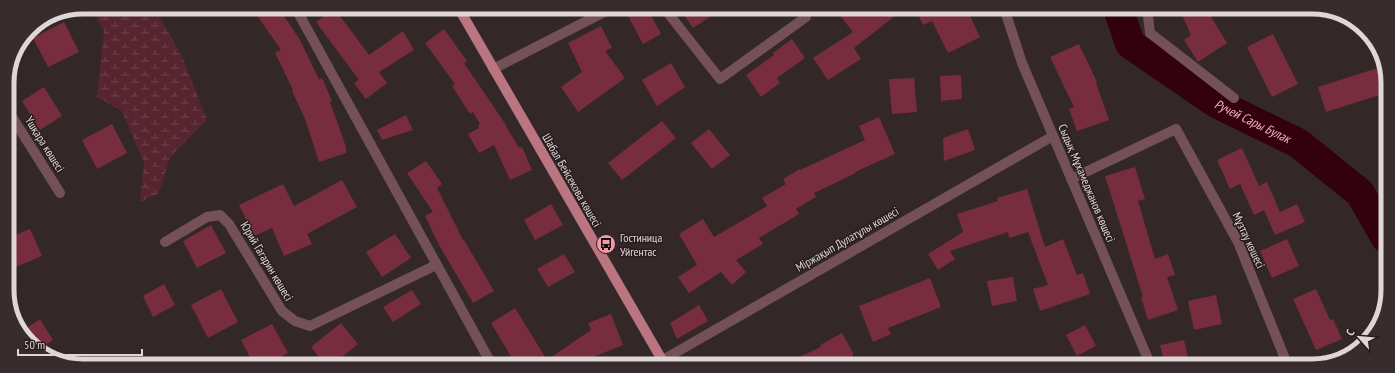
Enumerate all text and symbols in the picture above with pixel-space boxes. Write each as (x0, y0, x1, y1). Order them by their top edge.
water label: Ручей Сары Булак (1212, 95, 1295, 147)
street label: Үшқара көшесі (22, 113, 68, 175)
street label: Сыдық Мұхамеджанов көшесі (1055, 122, 1119, 244)
street label: Шабал Бейсекова көшесі (539, 130, 605, 230)
street label: Міржақып Дулатұлы көшесі (793, 203, 901, 275)
street label: Мұзтау көшесі (1229, 209, 1269, 271)
street label: Юрий Гагарин көшесі (237, 219, 297, 303)
place label: Гостиница Уйгентас (620, 230, 662, 259)
bus stop icon: Гостиница Уйгентас (595, 233, 617, 255)
north arrow (1339, 317, 1379, 357)
text: С (1343, 327, 1357, 338)
scale bar (18, 331, 142, 357)
text: 50 m (24, 337, 45, 352)

